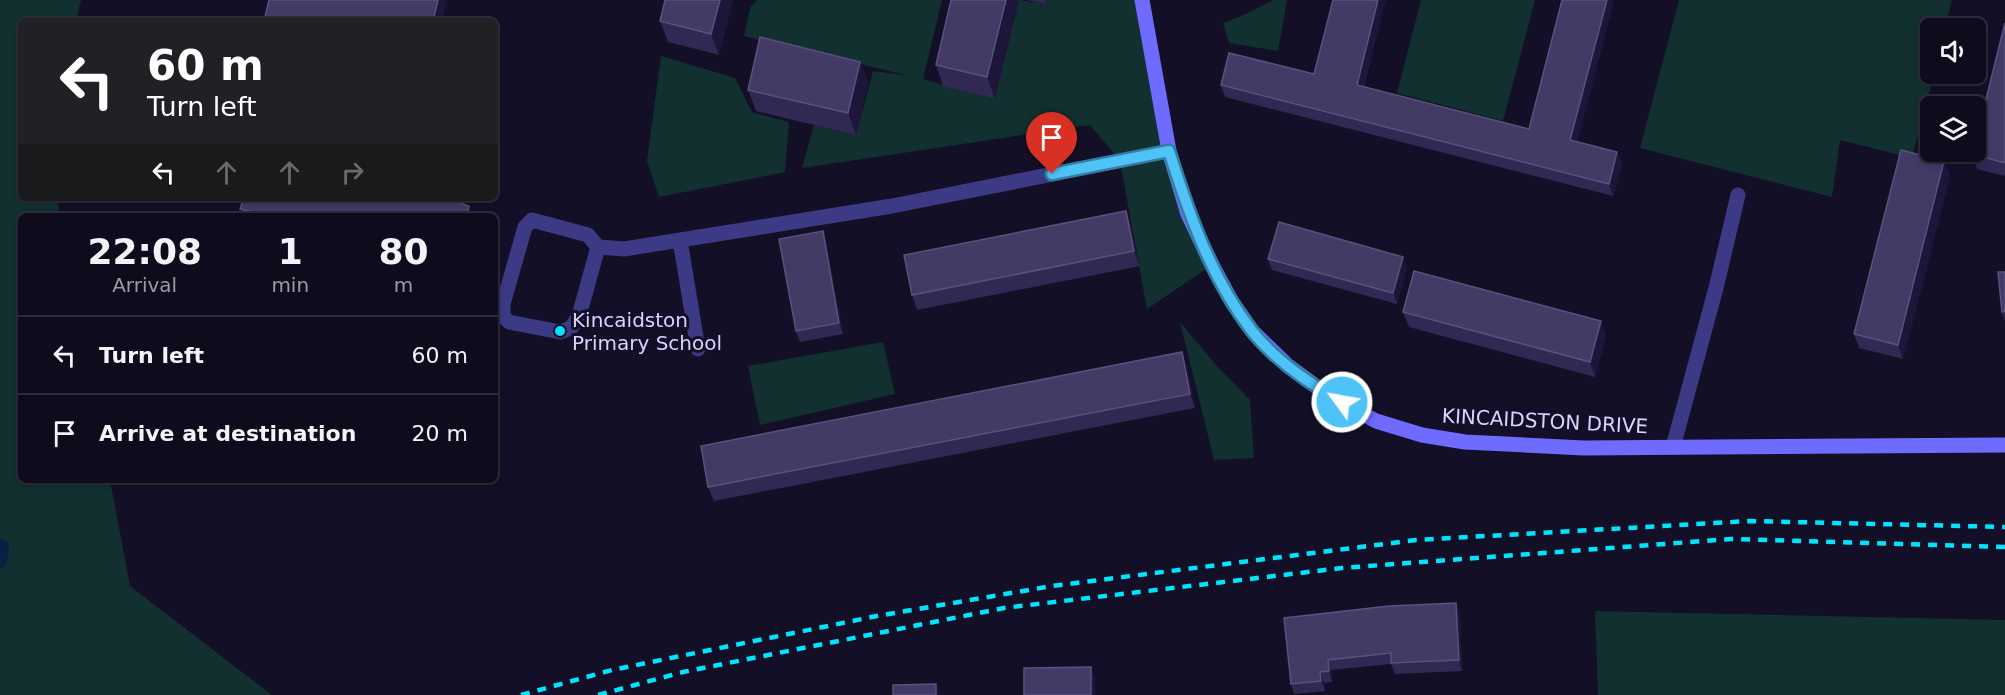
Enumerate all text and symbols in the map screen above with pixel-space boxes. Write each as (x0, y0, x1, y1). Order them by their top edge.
map controls (1920, 18, 1986, 162)
button: sound (1920, 18, 1986, 84)
text: 60 m (147, 41, 264, 90)
icon: left (48, 42, 126, 120)
text: Turn left (147, 91, 257, 122)
button: layers (1920, 96, 1986, 162)
pin (1026, 112, 1077, 174)
icon: arrive (1035, 121, 1068, 154)
icon: left (147, 156, 180, 189)
icon: ahead (210, 156, 243, 189)
icon: ahead (273, 156, 306, 189)
icon: right (336, 156, 369, 189)
text: 22:08 (87, 231, 202, 272)
text: 1 (278, 231, 303, 272)
text: 80 (378, 231, 429, 272)
text: Arrival (112, 273, 177, 297)
text: min (271, 273, 309, 297)
text: m (394, 273, 413, 297)
place label: Kincaidston Primary School (572, 308, 722, 355)
marker: Kincaidston Primary School (553, 324, 567, 338)
icon: left (48, 339, 81, 372)
text: Turn left (99, 343, 204, 368)
text: 60 m (412, 343, 468, 368)
position arrow (1310, 370, 1374, 434)
street label: KINCAIDSTON DRIVE (1441, 404, 1649, 438)
icon: arrive (48, 417, 81, 450)
text: Arrive at destination (99, 421, 356, 446)
text: 20 m (412, 421, 468, 446)

